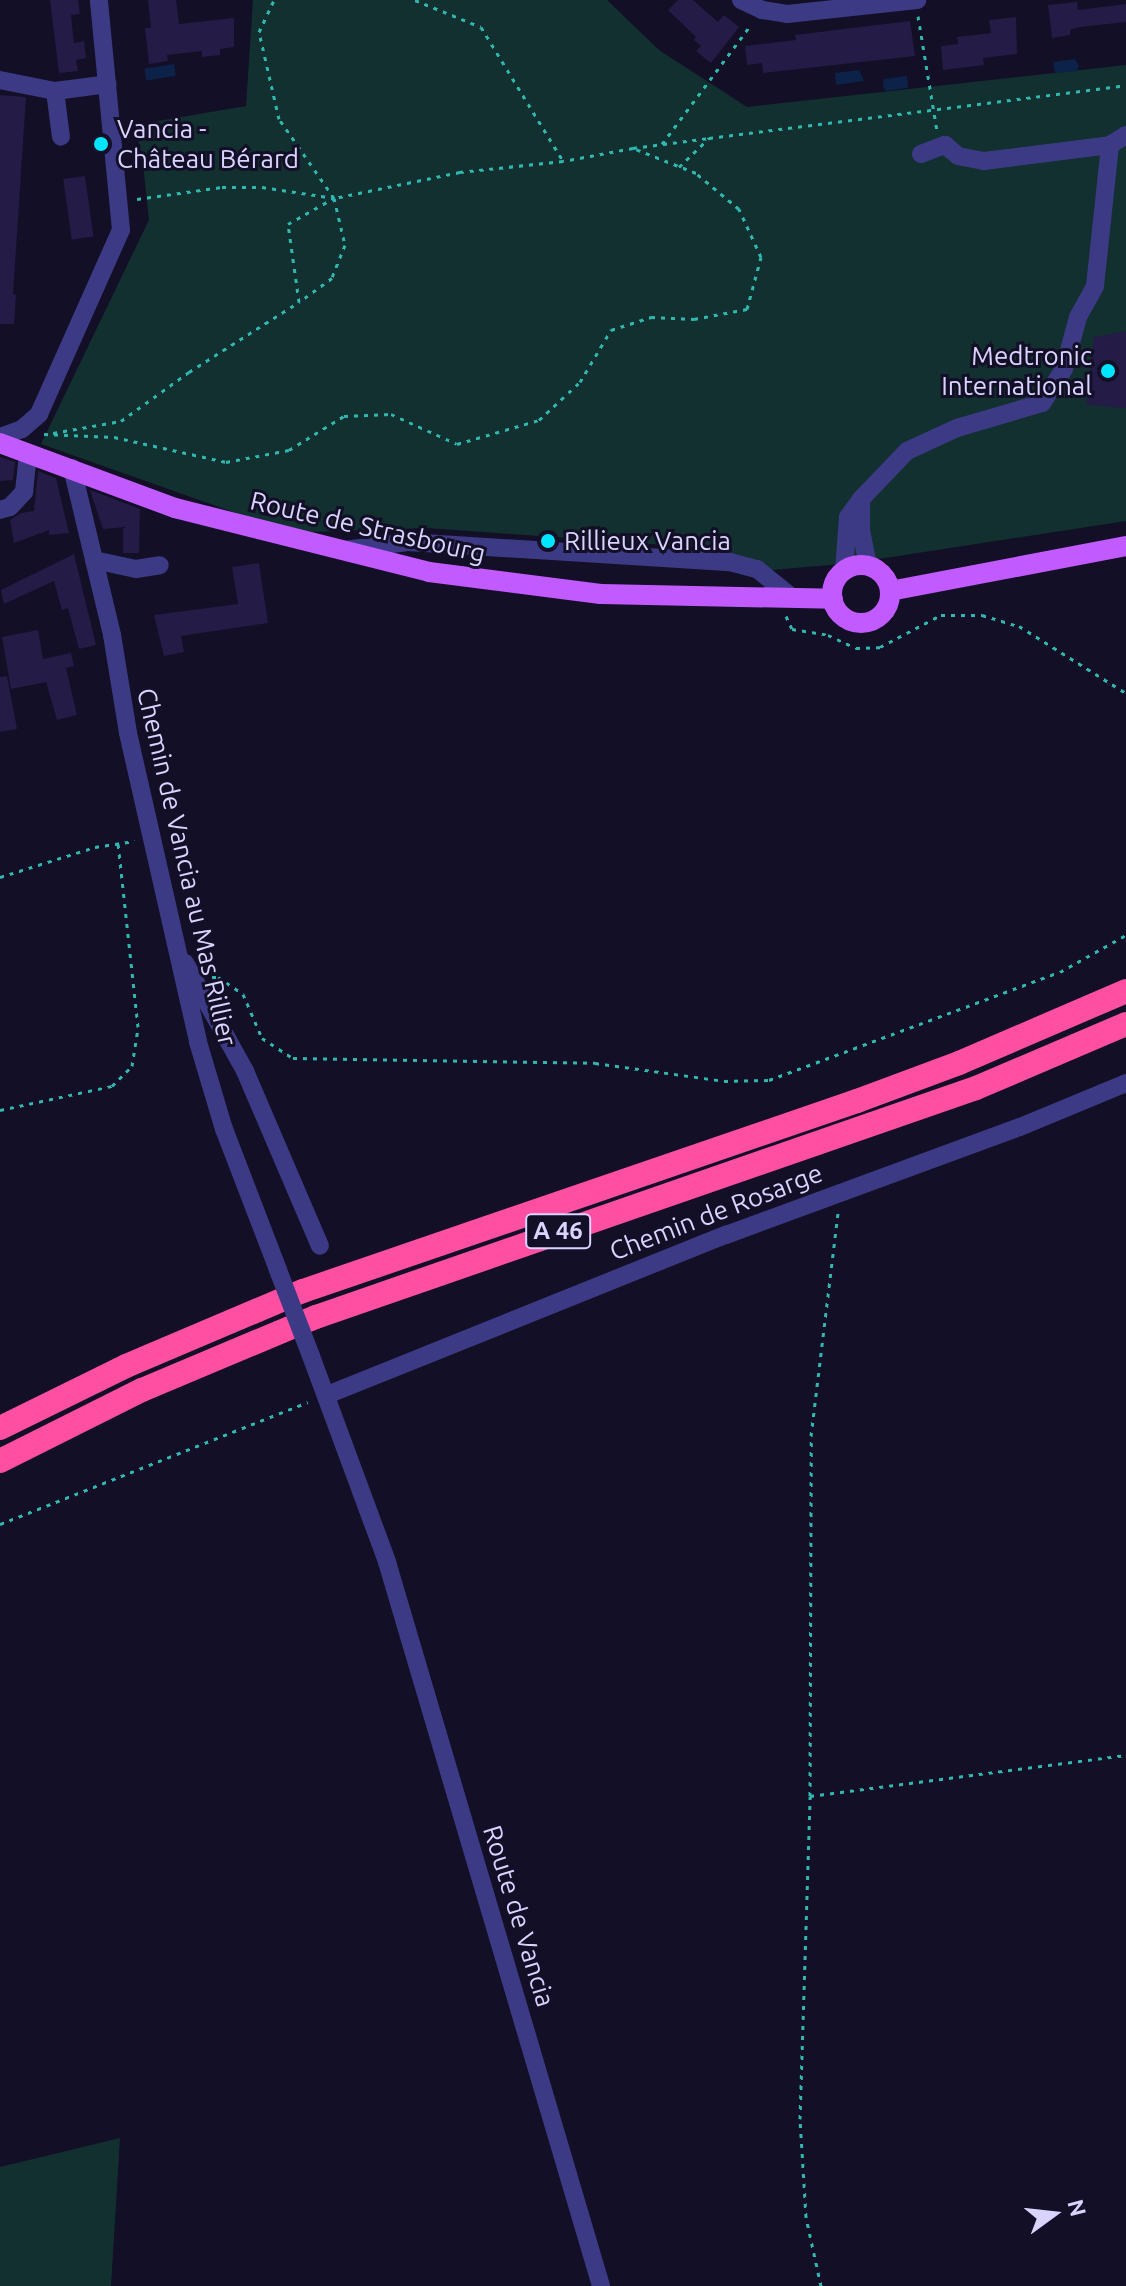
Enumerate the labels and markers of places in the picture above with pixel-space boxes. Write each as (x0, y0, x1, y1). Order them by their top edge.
place label: Vancia - Château Bérard (117, 113, 299, 174)
marker: Vancia - Château Bérard (92, 135, 110, 153)
place label: Medtronic International (941, 340, 1092, 402)
marker: Medtronic International (1099, 362, 1117, 380)
place label: Rillieux Vancia (564, 525, 731, 557)
marker: Rillieux Vancia (539, 532, 557, 550)

